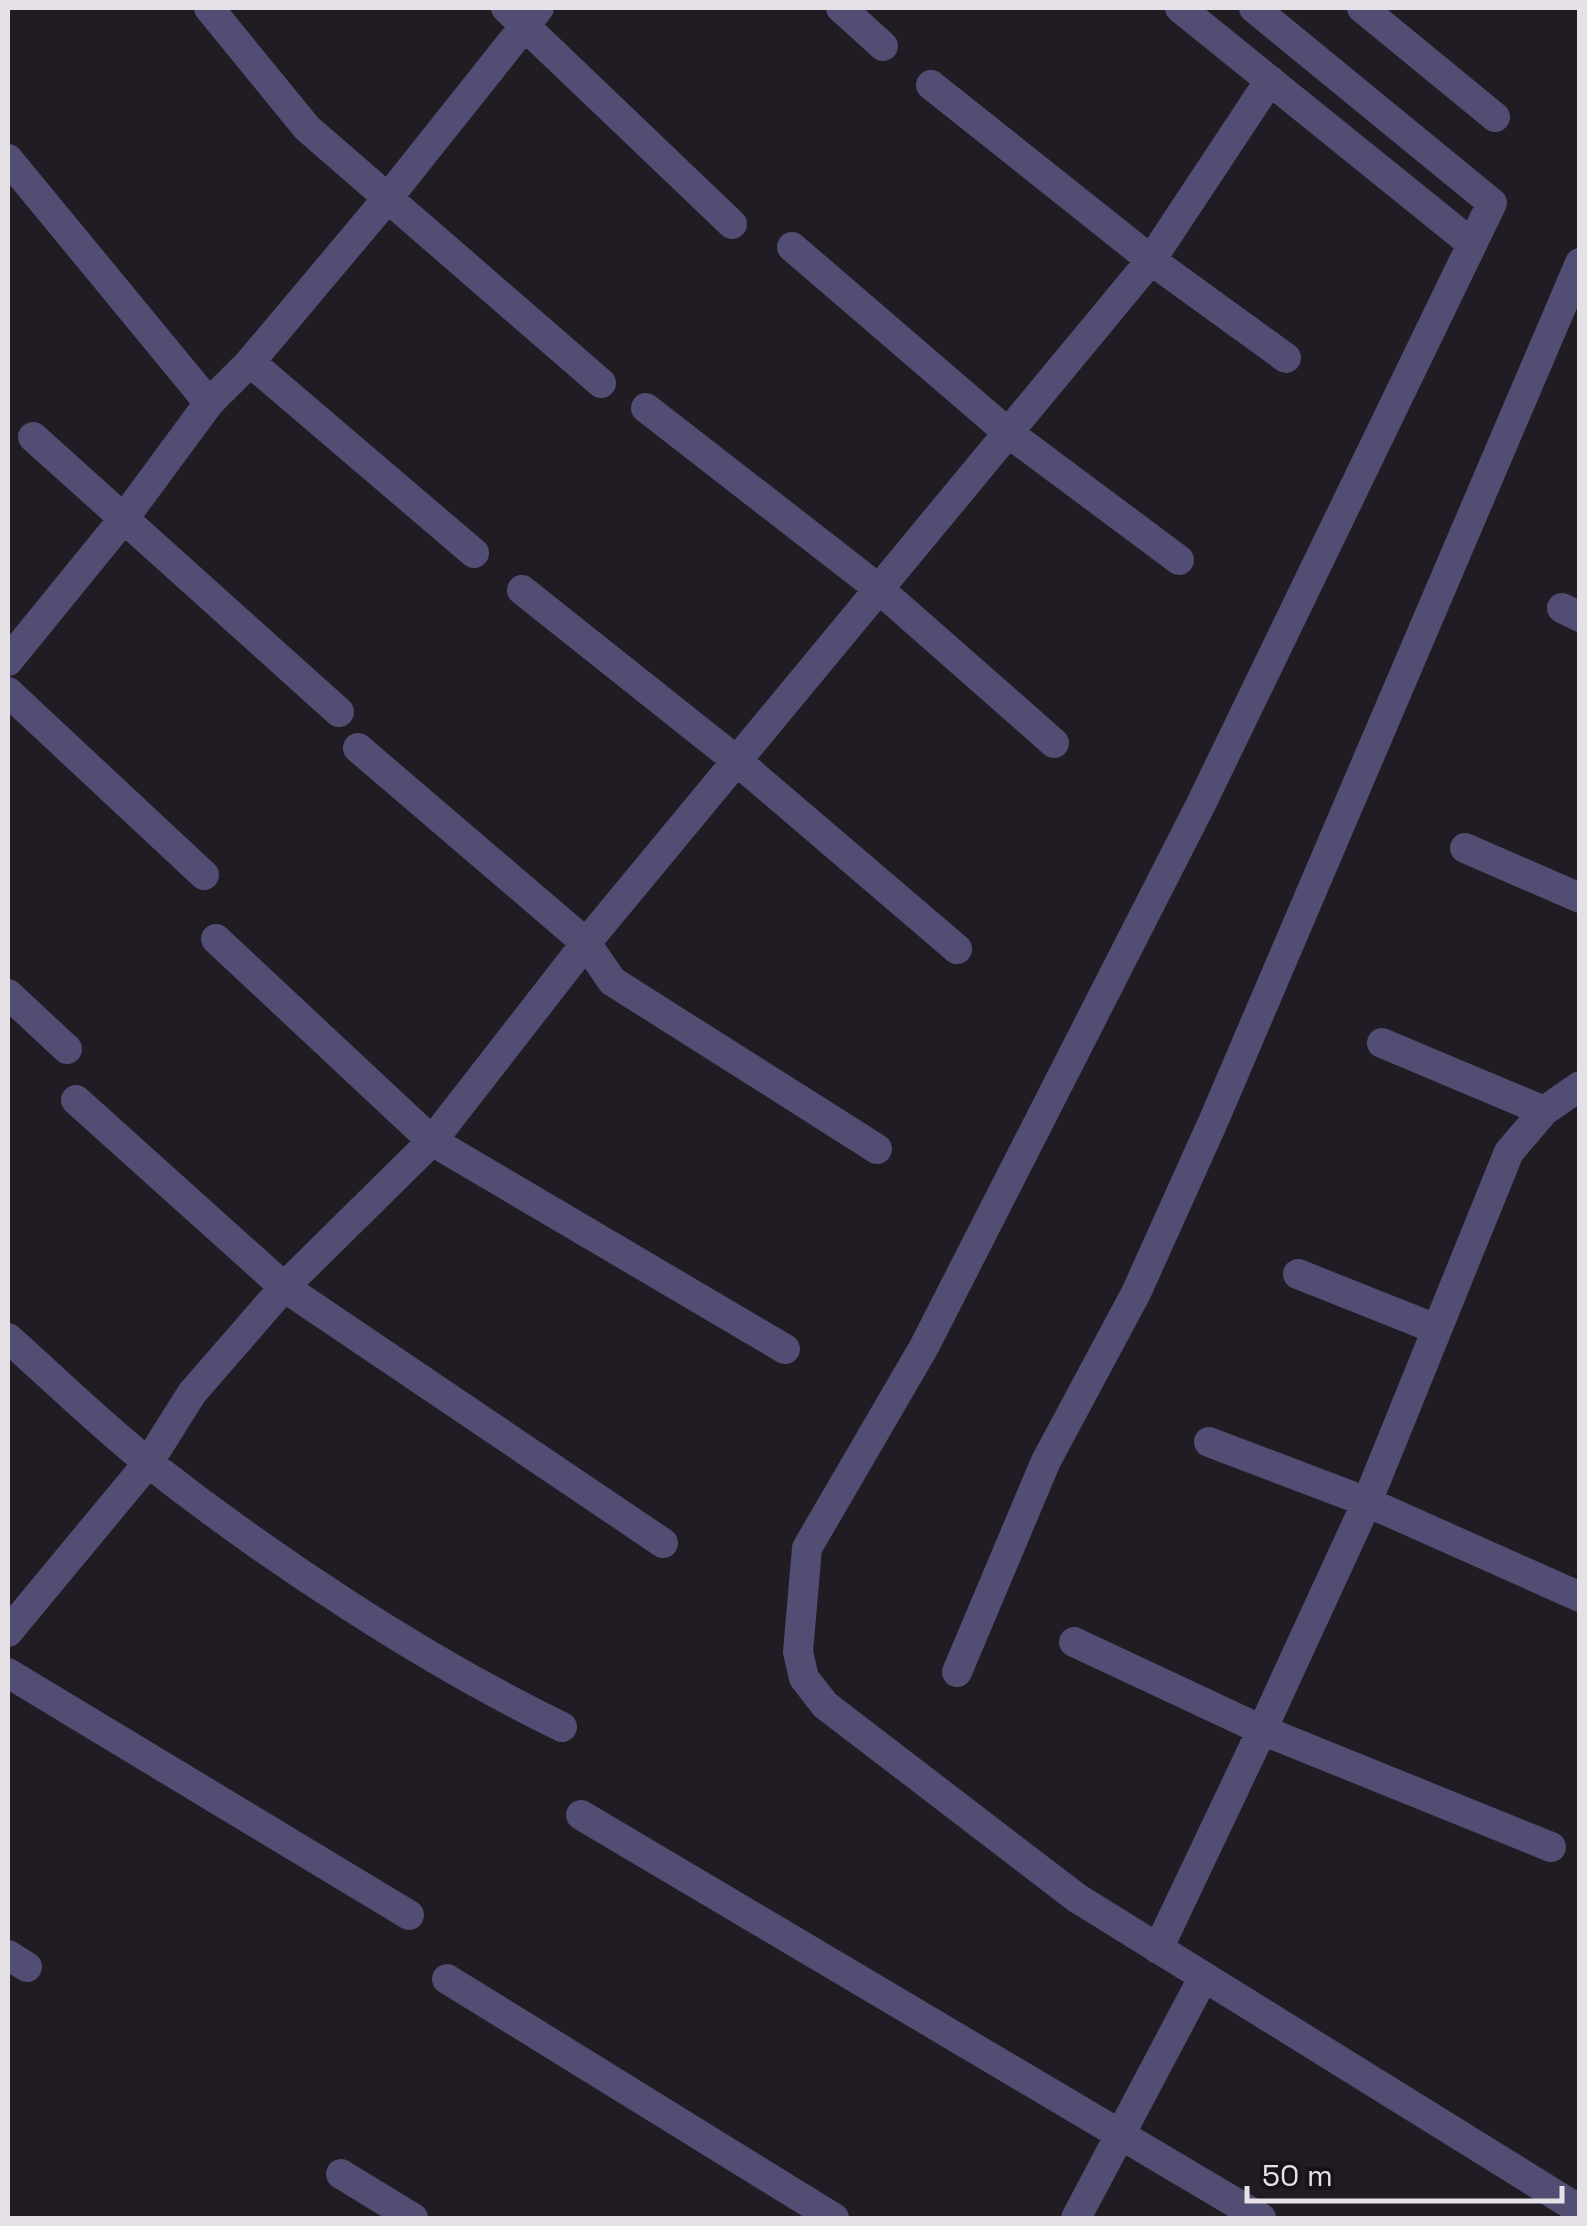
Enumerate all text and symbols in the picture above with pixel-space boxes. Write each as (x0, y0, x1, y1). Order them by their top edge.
scale bar (1247, 2141, 1562, 2203)
text: 50 m (1262, 2156, 1333, 2195)

